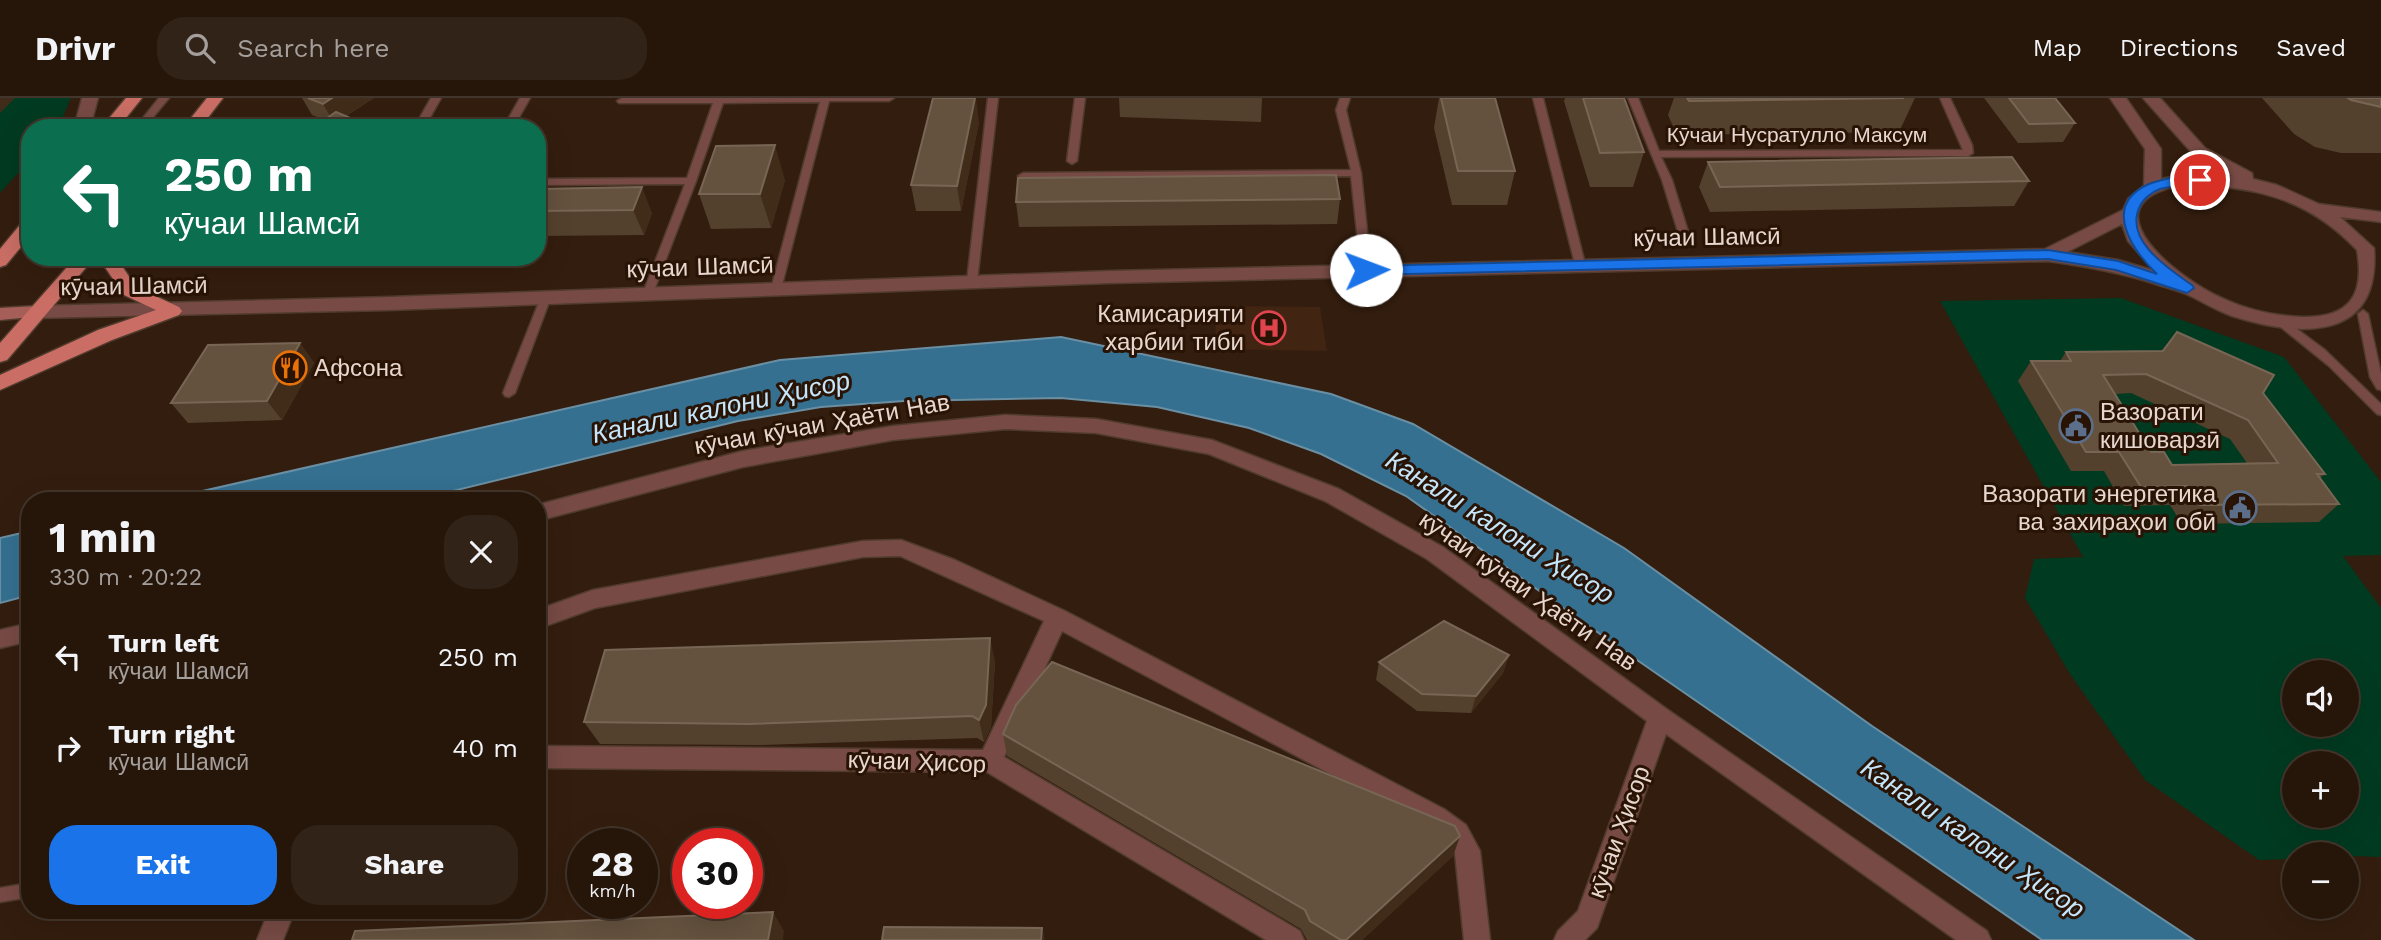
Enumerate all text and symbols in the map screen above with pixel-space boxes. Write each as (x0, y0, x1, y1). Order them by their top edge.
search box (157, 17, 647, 80)
text: Drivr (35, 29, 115, 68)
icon: search (181, 29, 219, 67)
text: Search here (237, 33, 390, 63)
text: Map (2033, 34, 2082, 62)
text: Directions (2120, 34, 2238, 62)
text: Saved (2276, 34, 2346, 62)
street label: Кӯчаи Нусратулло Максум (1667, 122, 1927, 147)
text: 250 m (164, 145, 313, 203)
icon: left (49, 147, 140, 238)
pin (2170, 150, 2230, 210)
icon: arrive (2181, 161, 2219, 199)
text: кӯчаи Шамсӣ (164, 204, 360, 242)
street label: кӯчаи Шамсӣ (1633, 222, 1781, 252)
position arrow (1329, 233, 1403, 307)
street label: кӯчаи Шамсӣ (626, 250, 774, 284)
street label: кӯчаи Шамсӣ (60, 271, 208, 301)
place label: Камисарияти харбии тиби (1097, 300, 1244, 356)
hospital icon: Камисарияти харбии тиби (1250, 309, 1288, 347)
restaurant icon: Афсона (271, 349, 309, 387)
place label: Афсона (314, 354, 403, 382)
water label: Канали калони Ҳисор (589, 365, 853, 449)
street label: кӯчаи кӯчаи Ҳаёти Нав (692, 388, 952, 460)
place label: Вазорати кишоварзӣ (2100, 398, 2220, 454)
public building icon: Вазорати кишоварзӣ (2057, 407, 2095, 445)
water label: Канали калони Ҳисор (1381, 445, 1619, 609)
place label: Вазорати энергетика ва захираҳои обӣ (1982, 480, 2217, 536)
public building icon: Вазорати энергетика ва захираҳои обӣ (2221, 489, 2259, 527)
street label: кӯчаи кӯчаи Ҳаёти Нав (1414, 505, 1642, 677)
text: 1 min (49, 513, 157, 562)
button: close (444, 515, 518, 589)
text: 330 m · 20:22 (49, 564, 202, 591)
text: Turn left (108, 628, 219, 658)
icon: left (49, 638, 87, 676)
text: 250 m (438, 642, 518, 672)
text: кӯчаи Шамсӣ (108, 658, 249, 685)
map controls (2282, 660, 2359, 919)
button: sound (2282, 660, 2359, 737)
text: Turn right (108, 719, 235, 749)
icon: right (49, 729, 87, 767)
text: 40 m (452, 733, 518, 763)
street label: кӯчаи Ҳисор (847, 746, 987, 778)
text: кӯчаи Шамсӣ (108, 749, 249, 776)
button: + (2282, 751, 2359, 828)
water label: Канали калони Ҳисор (1856, 752, 2090, 924)
street label: кӯчаи Ҳисор (1582, 762, 1656, 902)
button: Exit (49, 825, 277, 905)
button: Share (291, 825, 518, 905)
speed limit sign: 30 (672, 828, 763, 919)
button: − (2282, 842, 2359, 919)
text: 28 (591, 843, 634, 885)
text: km/h (589, 880, 636, 901)

